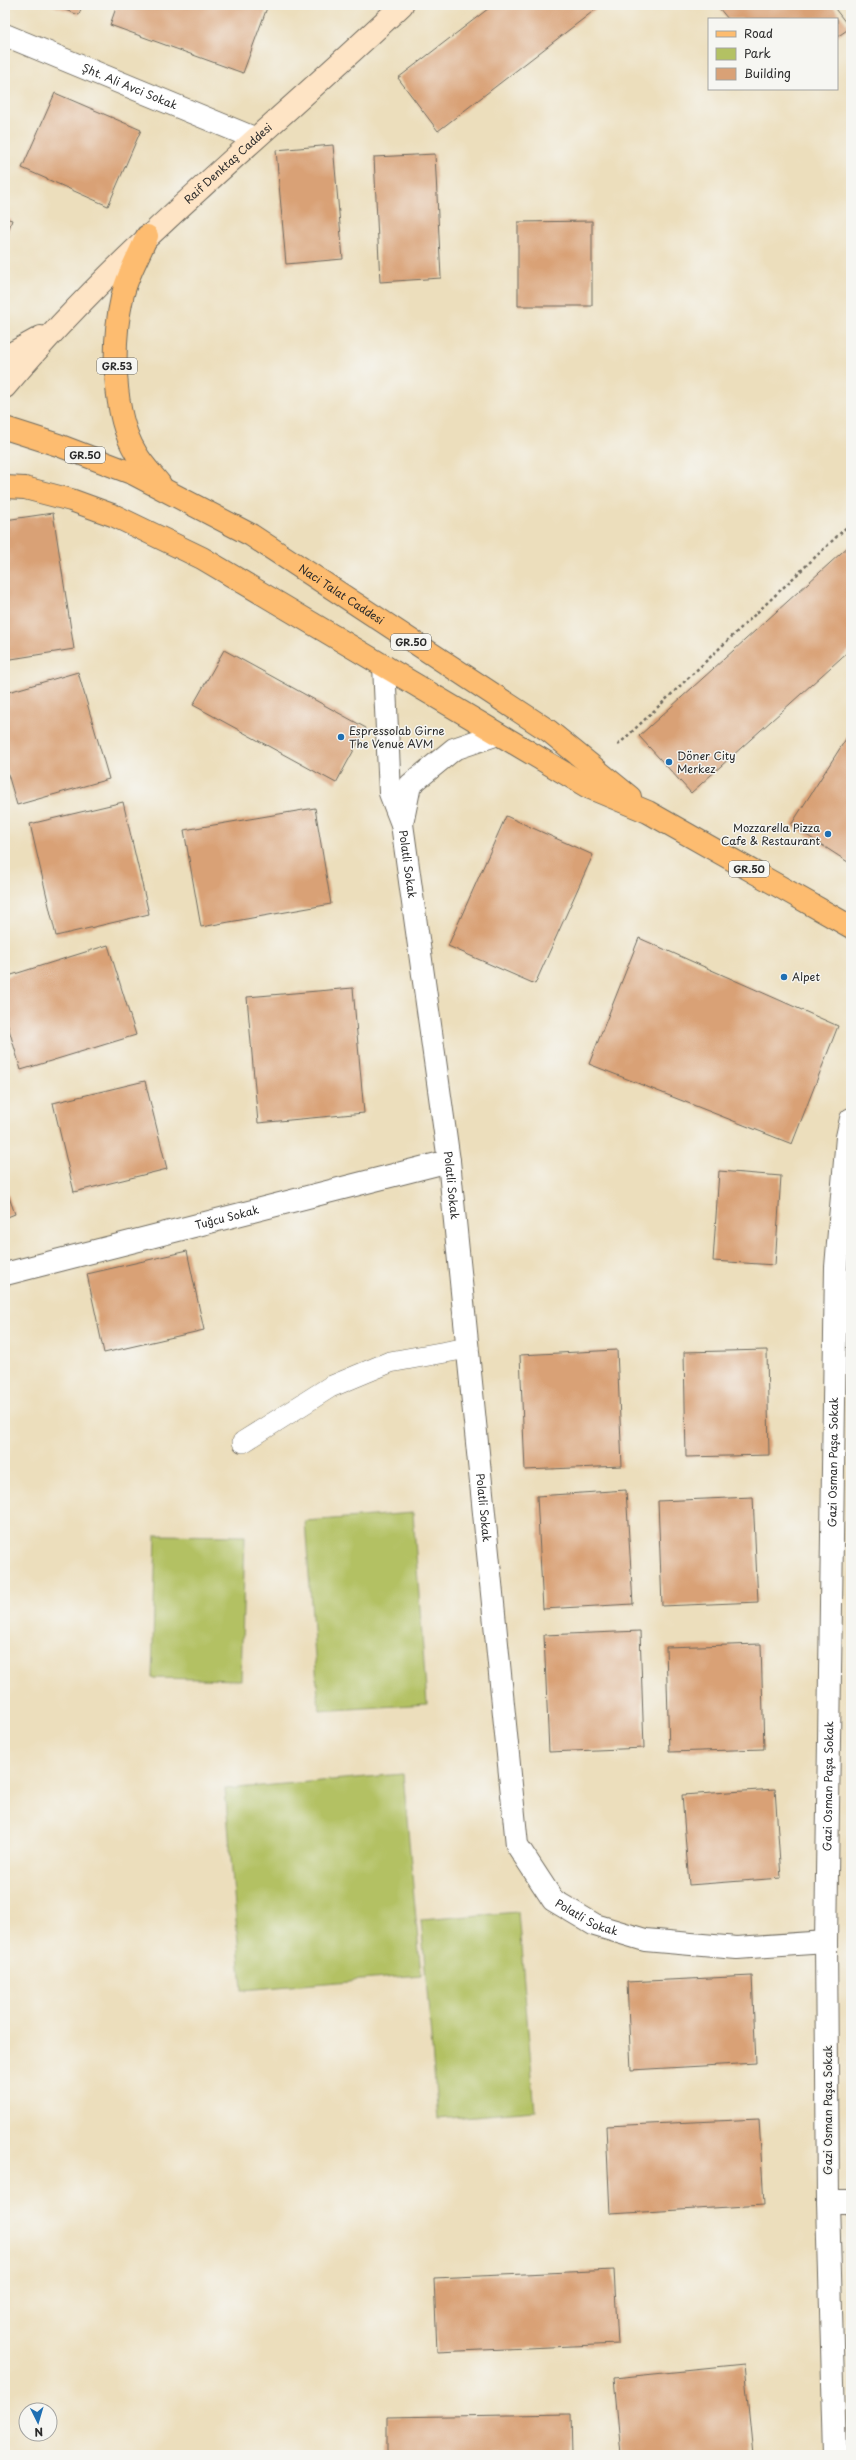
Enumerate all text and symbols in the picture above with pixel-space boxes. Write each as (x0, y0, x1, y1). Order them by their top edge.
legend (708, 18, 838, 90)
text: Road (744, 24, 773, 42)
text: Park (744, 44, 771, 62)
street label: Şht. Ali Avci Sokak (80, 59, 181, 114)
text: Building (744, 64, 791, 82)
street label: Raif Denktaş Caddesi (180, 119, 276, 208)
road number: GR.53 (97, 358, 137, 374)
road number: GR.50 (65, 447, 105, 463)
street label: Naci Talat Caddesi (295, 560, 388, 628)
road number: GR.50 (391, 634, 431, 650)
place label: Espressolab Girne The Venue AVM (349, 722, 445, 752)
marker: Espressolab Girne The Venue AVM (336, 732, 346, 742)
place label: Döner City Merkez (677, 747, 736, 777)
marker: Döner City Merkez (664, 757, 674, 767)
place label: Mozzarella Pizza Cafe & Restaurant (721, 819, 821, 849)
street label: Polatli Sokak (395, 829, 421, 900)
marker: Mozzarella Pizza Cafe & Restaurant (823, 829, 833, 839)
road number: GR.50 (729, 861, 769, 877)
place label: Alpet (792, 968, 820, 985)
marker: Alpet (779, 972, 789, 982)
street label: Polatli Sokak (440, 1150, 464, 1221)
street label: Tuğcu Sokak (193, 1201, 261, 1233)
street label: Gazi Osman Paşa Sokak (823, 1396, 842, 1527)
street label: Polatli Sokak (472, 1473, 496, 1543)
street label: Gazi Osman Paşa Sokak (818, 1720, 837, 1851)
street label: Polatli Sokak (552, 1894, 621, 1940)
street label: Gazi Osman Paşa Sokak (819, 2044, 836, 2175)
north arrow (18, 2402, 58, 2442)
text: N (34, 2424, 44, 2441)

